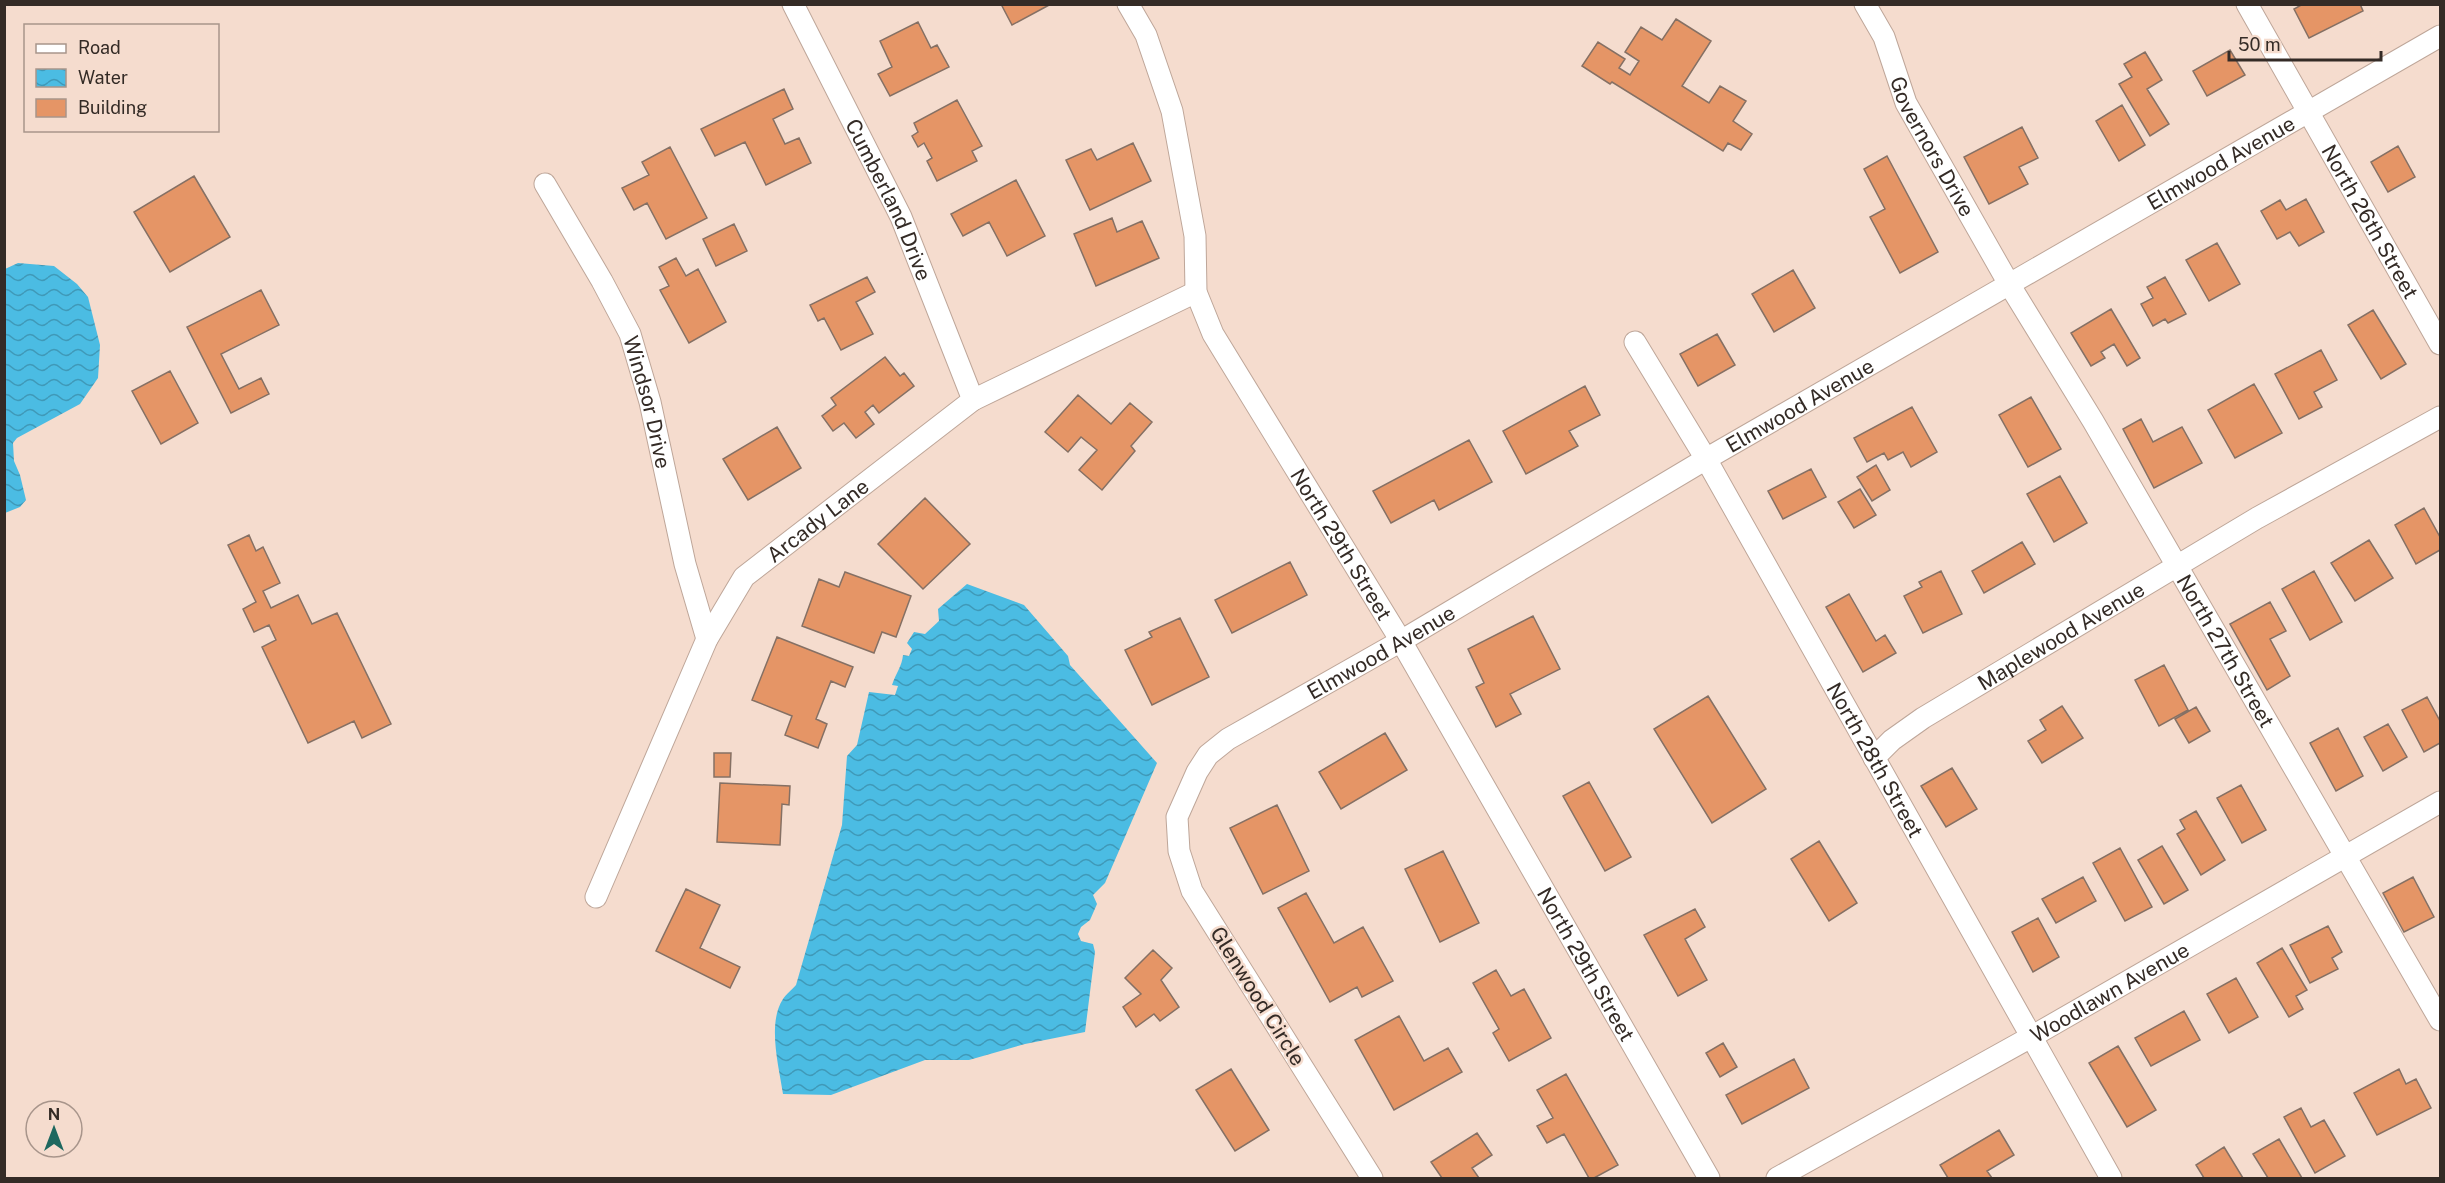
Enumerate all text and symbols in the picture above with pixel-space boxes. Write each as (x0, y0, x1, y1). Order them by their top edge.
legend (24, 24, 219, 132)
scale bar (2229, 24, 2380, 62)
text: 50 m (2238, 34, 2281, 55)
text: Road (78, 37, 121, 58)
text: Water (78, 67, 128, 88)
street label: Governors Drive (1885, 73, 1980, 221)
text: Building (78, 97, 147, 118)
street label: Elmwood Avenue (2142, 110, 2299, 215)
street label: Cumberland Drive (841, 114, 937, 284)
street label: North 26th Street (2317, 140, 2424, 303)
street label: Windsor Drive (619, 333, 677, 471)
street label: Elmwood Avenue (1721, 353, 1878, 458)
street label: North 29th Street (1286, 464, 1398, 625)
street label: Arcady Lane (762, 473, 873, 567)
street label: North 27th Street (2172, 570, 2280, 732)
street label: Maplewood Avenue (1973, 576, 2149, 695)
street label: Elmwood Avenue (1302, 599, 1459, 704)
street label: North 28th Street (1822, 678, 1929, 842)
street label: North 29th Street (1532, 883, 1640, 1045)
street label: Glenwood Circle (1205, 922, 1311, 1070)
street label: Woodlawn Avenue (2026, 937, 2193, 1047)
north arrow (24, 1099, 84, 1159)
text: N (48, 1105, 60, 1124)

